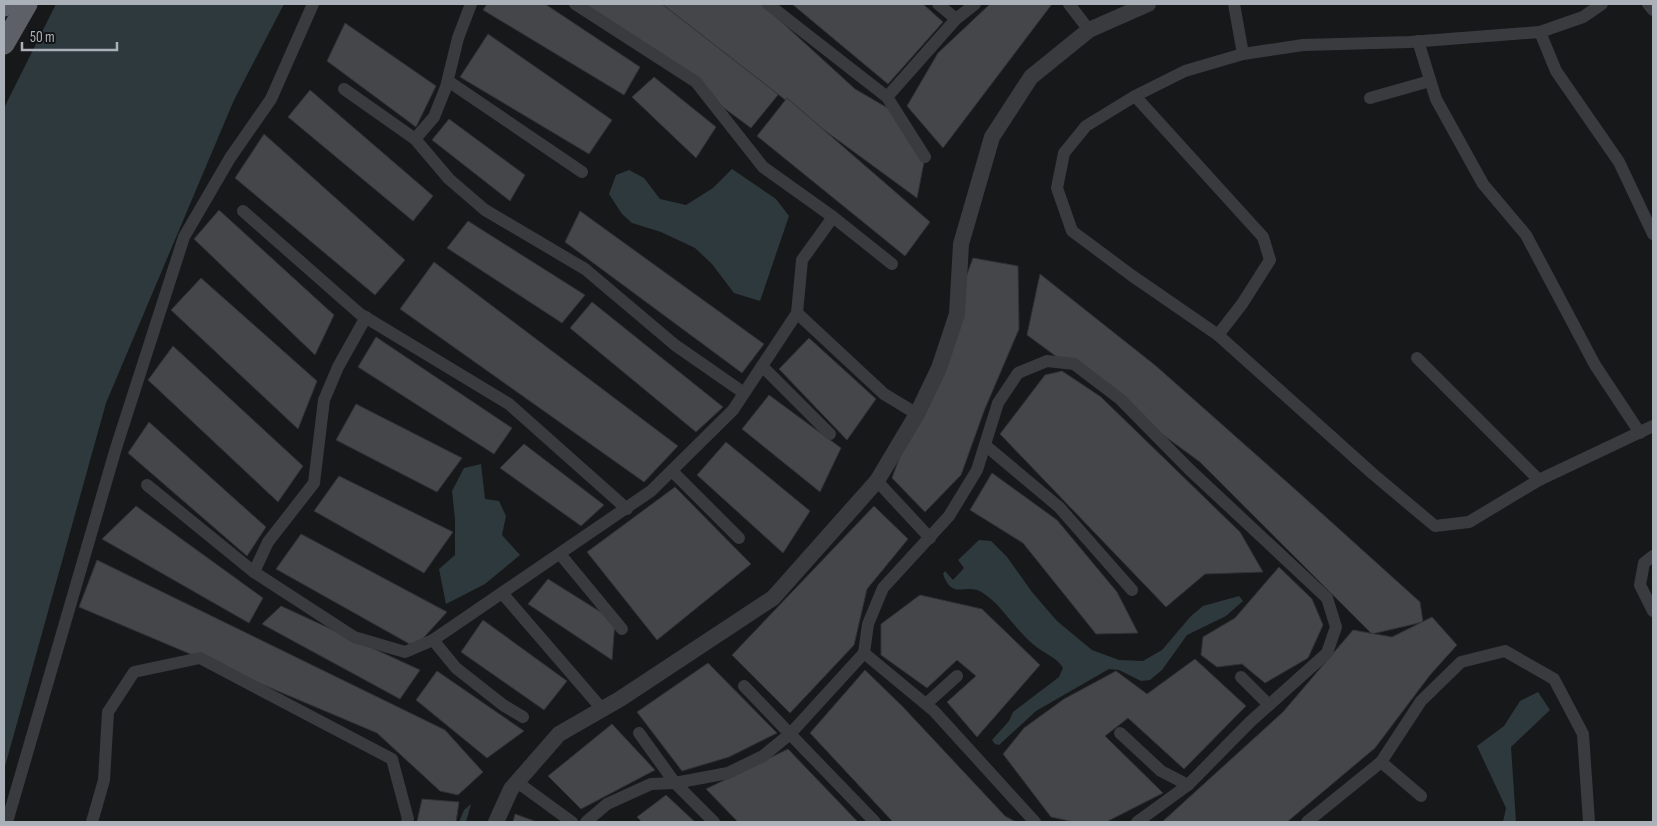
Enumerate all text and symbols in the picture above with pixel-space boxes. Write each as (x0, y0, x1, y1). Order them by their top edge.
scale bar (22, 20, 118, 52)
text: 50 m (30, 28, 55, 47)

